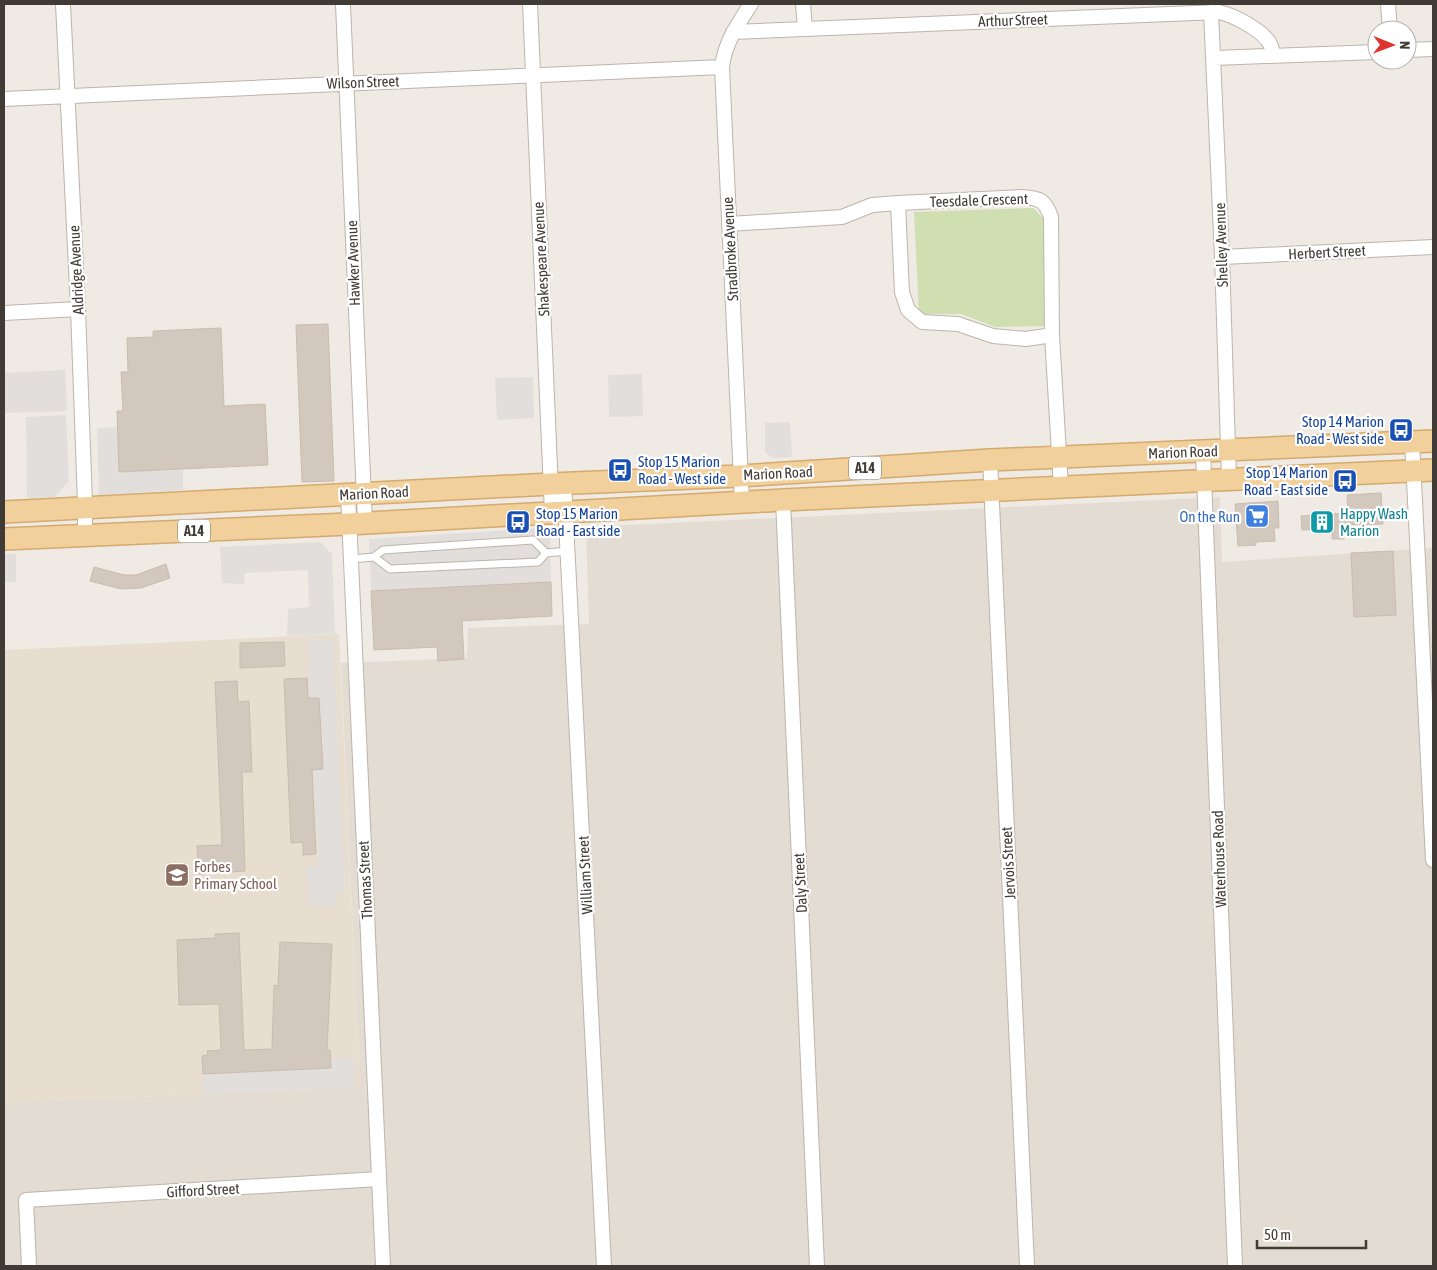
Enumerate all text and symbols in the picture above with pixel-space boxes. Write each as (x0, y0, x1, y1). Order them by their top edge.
street label: Arthur Street (978, 10, 1048, 30)
north arrow (1367, 20, 1417, 70)
text: N (1397, 41, 1413, 49)
street label: Wilson Street (326, 72, 400, 92)
street label: Teesdale Crescent (929, 190, 1029, 210)
street label: Stradbroke Avenue (719, 196, 741, 301)
street label: Shakespeare Avenue (530, 201, 552, 317)
street label: Shelley Avenue (1211, 202, 1231, 288)
street label: Hawker Avenue (343, 220, 363, 306)
street label: Aldridge Avenue (65, 225, 87, 315)
street label: Herbert Street (1288, 241, 1366, 263)
place label: Stop 14 Marion Road - West side (1296, 413, 1384, 447)
bus stop icon: Stop 14 Marion Road - West side (1388, 417, 1414, 443)
street label: Marion Road (1148, 442, 1218, 462)
place label: Stop 15 Marion Road - West side (638, 453, 726, 487)
road number: A14 (849, 456, 881, 479)
bus stop icon: Stop 15 Marion Road - West side (607, 457, 633, 483)
street label: Marion Road (743, 463, 813, 483)
place label: Stop 14 Marion Road - East side (1244, 464, 1328, 498)
bus stop icon: Stop 14 Marion Road - East side (1332, 468, 1358, 494)
street label: Marion Road (339, 483, 409, 503)
supermarket icon: On the Run (1244, 503, 1270, 529)
place label: Stop 15 Marion Road - East side (536, 505, 620, 539)
place label: Happy Wash Marion (1340, 505, 1408, 539)
place label: On the Run (1179, 508, 1240, 525)
bus stop icon: Stop 15 Marion Road - East side (505, 509, 531, 535)
building icon: Happy Wash Marion (1309, 509, 1335, 535)
road number: A14 (178, 520, 210, 542)
street label: Waterhouse Road (1209, 810, 1229, 908)
street label: Jervois Street (998, 826, 1018, 900)
street label: William Street (574, 835, 596, 915)
street label: Thomas Street (354, 840, 376, 920)
street label: Daly Street (790, 852, 810, 914)
place label: Forbes Primary School (194, 858, 277, 892)
school or university icon: Forbes Primary School (164, 862, 190, 888)
street label: Gifford Street (166, 1180, 240, 1200)
scale bar (1257, 1218, 1366, 1250)
text: 50 m (1264, 1226, 1291, 1243)

